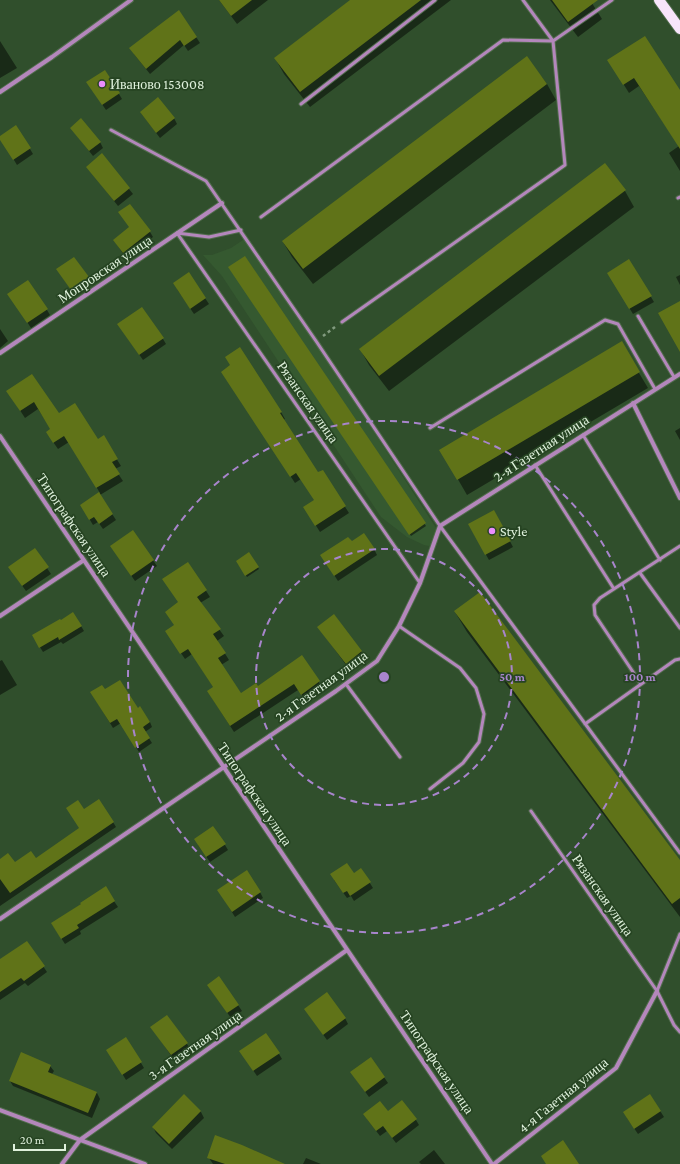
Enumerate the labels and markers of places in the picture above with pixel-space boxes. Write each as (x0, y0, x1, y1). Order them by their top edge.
place label: Иваново 153008 (110, 76, 204, 92)
marker: Иваново 153008 (97, 79, 107, 89)
place label: Style (500, 523, 527, 539)
marker: Style (487, 526, 497, 536)
centre of rings (377, 670, 391, 684)

